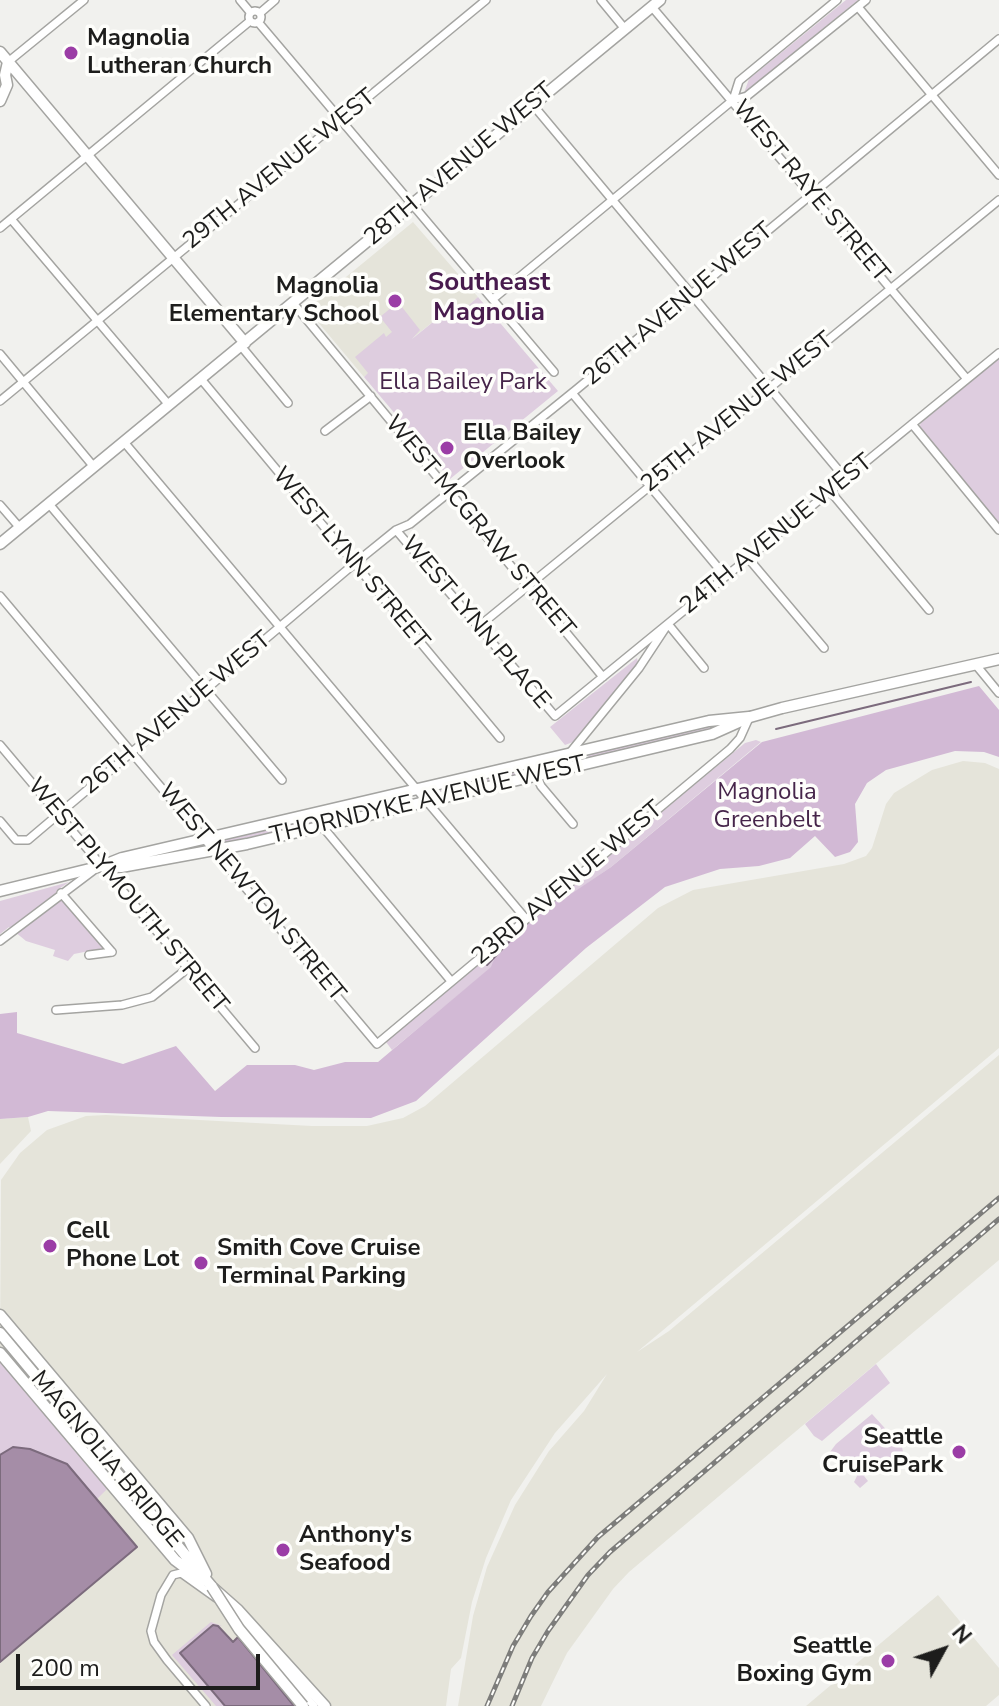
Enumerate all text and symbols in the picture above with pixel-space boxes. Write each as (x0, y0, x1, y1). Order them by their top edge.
place label: Magnolia Lutheran Church (87, 25, 272, 81)
marker: Magnolia Lutheran Church (62, 44, 80, 62)
street label: 28TH AVENUE WEST (359, 77, 561, 253)
street label: 29TH AVENUE WEST (178, 84, 382, 256)
street label: WEST RAYE STREET (725, 95, 895, 289)
street label: 26TH AVENUE WEST (578, 217, 780, 393)
district label: Southeast Magnolia (428, 268, 550, 330)
place label: Magnolia Elementary School (169, 273, 379, 329)
marker: Magnolia Elementary School (386, 292, 404, 310)
street label: 25TH AVENUE WEST (636, 327, 840, 499)
park label: Ella Bailey Park (379, 369, 547, 397)
street label: WEST MCGRAW STREET (378, 410, 580, 644)
place label: Ella Bailey Overlook (463, 420, 581, 476)
marker: Ella Bailey Overlook (438, 439, 456, 457)
street label: 24TH AVENUE WEST (675, 449, 879, 621)
street label: WEST LYNN STREET (265, 462, 435, 656)
street label: WEST LYNN PLACE (394, 531, 556, 715)
street label: 26TH AVENUE WEST (76, 626, 278, 802)
street label: THORNDYKE AVENUE WEST (268, 751, 588, 851)
street label: WEST PLYMOUTH STREET (20, 773, 234, 1019)
street label: WEST NEWTON STREET (151, 778, 351, 1008)
park label: Magnolia Greenbelt (713, 779, 821, 835)
street label: 23RD AVENUE WEST (467, 796, 669, 972)
place label: Cell Phone Lot (66, 1218, 179, 1274)
place label: Smith Cove Cruise Terminal Parking (217, 1235, 420, 1291)
marker: Cell Phone Lot (41, 1237, 59, 1255)
marker: Smith Cove Cruise Terminal Parking (192, 1254, 210, 1272)
street label: MAGNOLIA BRIDGE (24, 1366, 188, 1554)
place label: Seattle CruisePark (822, 1424, 943, 1480)
marker: Seattle CruisePark (950, 1443, 968, 1461)
place label: Anthony's Seafood (299, 1522, 412, 1578)
marker: Anthony's Seafood (274, 1541, 292, 1559)
north arrow (903, 1610, 983, 1690)
text: N (945, 1619, 978, 1651)
place label: Seattle Boxing Gym (736, 1633, 872, 1689)
scale bar (20, 1638, 264, 1688)
text: 200 m (30, 1652, 100, 1684)
marker: Seattle Boxing Gym (879, 1652, 897, 1670)

